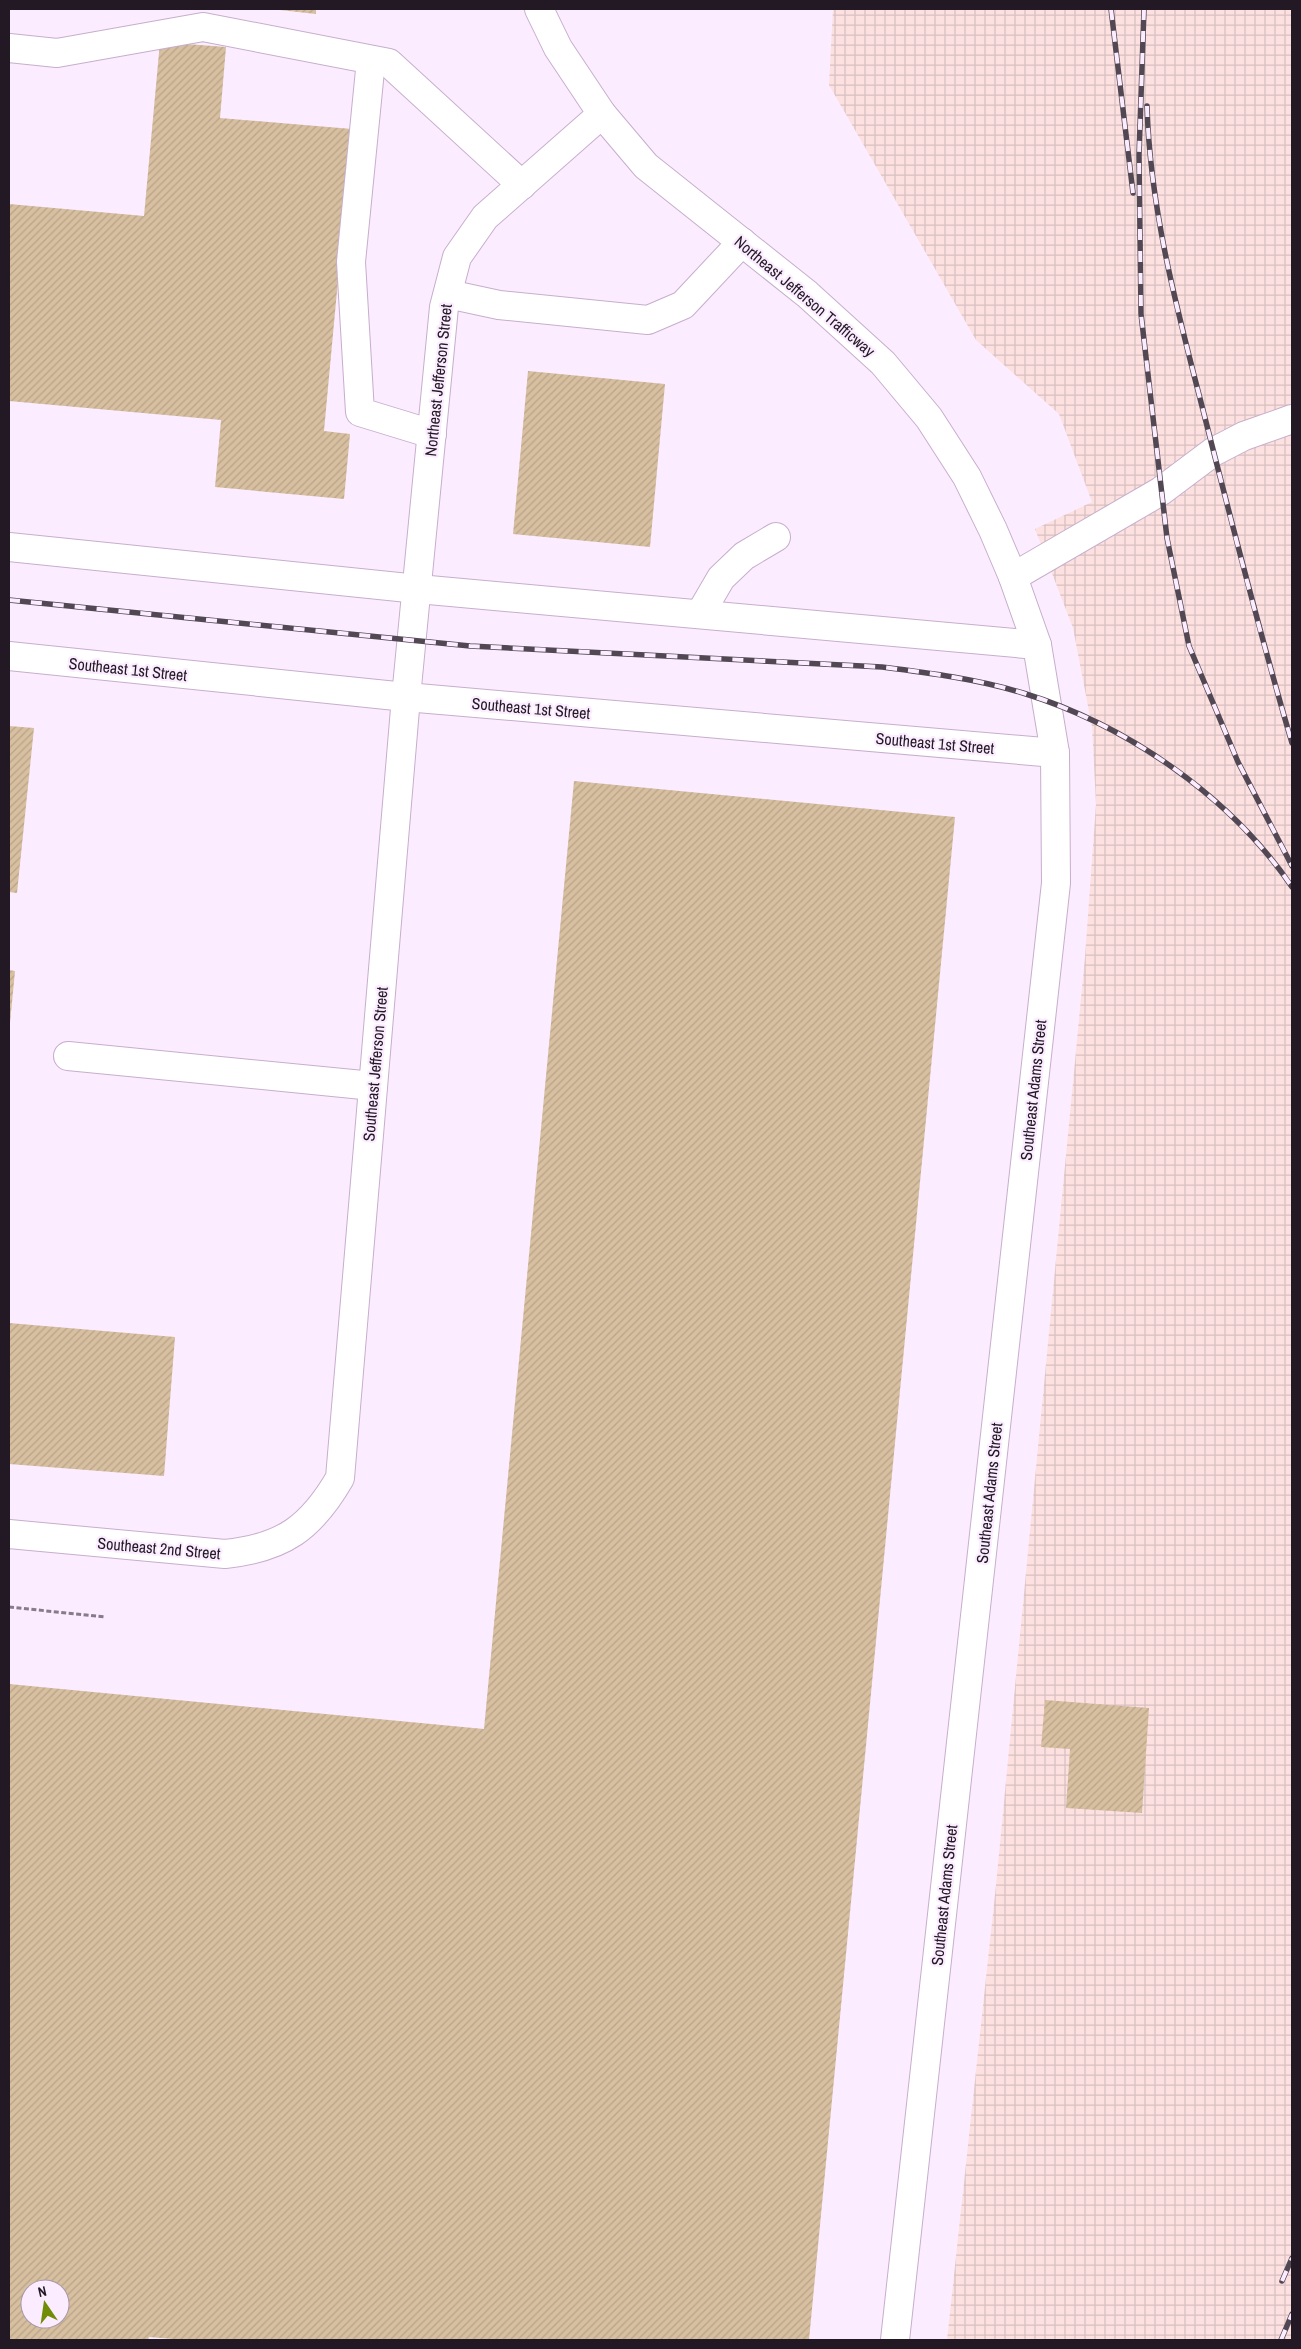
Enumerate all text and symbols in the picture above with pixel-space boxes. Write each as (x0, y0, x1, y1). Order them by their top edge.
street label: Northeast Jefferson Trafficway (730, 231, 880, 362)
street label: Northeast Jefferson Street (419, 302, 457, 457)
street label: Southeast 1st Street (68, 652, 189, 686)
street label: Southeast 1st Street (471, 692, 592, 724)
street label: Southeast 1st Street (875, 727, 996, 759)
street label: Southeast Jefferson Street (357, 985, 393, 1142)
street label: Southeast Adams Street (1015, 1018, 1051, 1162)
street label: Southeast Adams Street (971, 1421, 1007, 1565)
street label: Southeast 2nd Street (97, 1532, 222, 1564)
street label: Southeast Adams Street (926, 1823, 962, 1967)
north arrow (20, 2279, 70, 2329)
text: N (36, 2282, 48, 2301)

